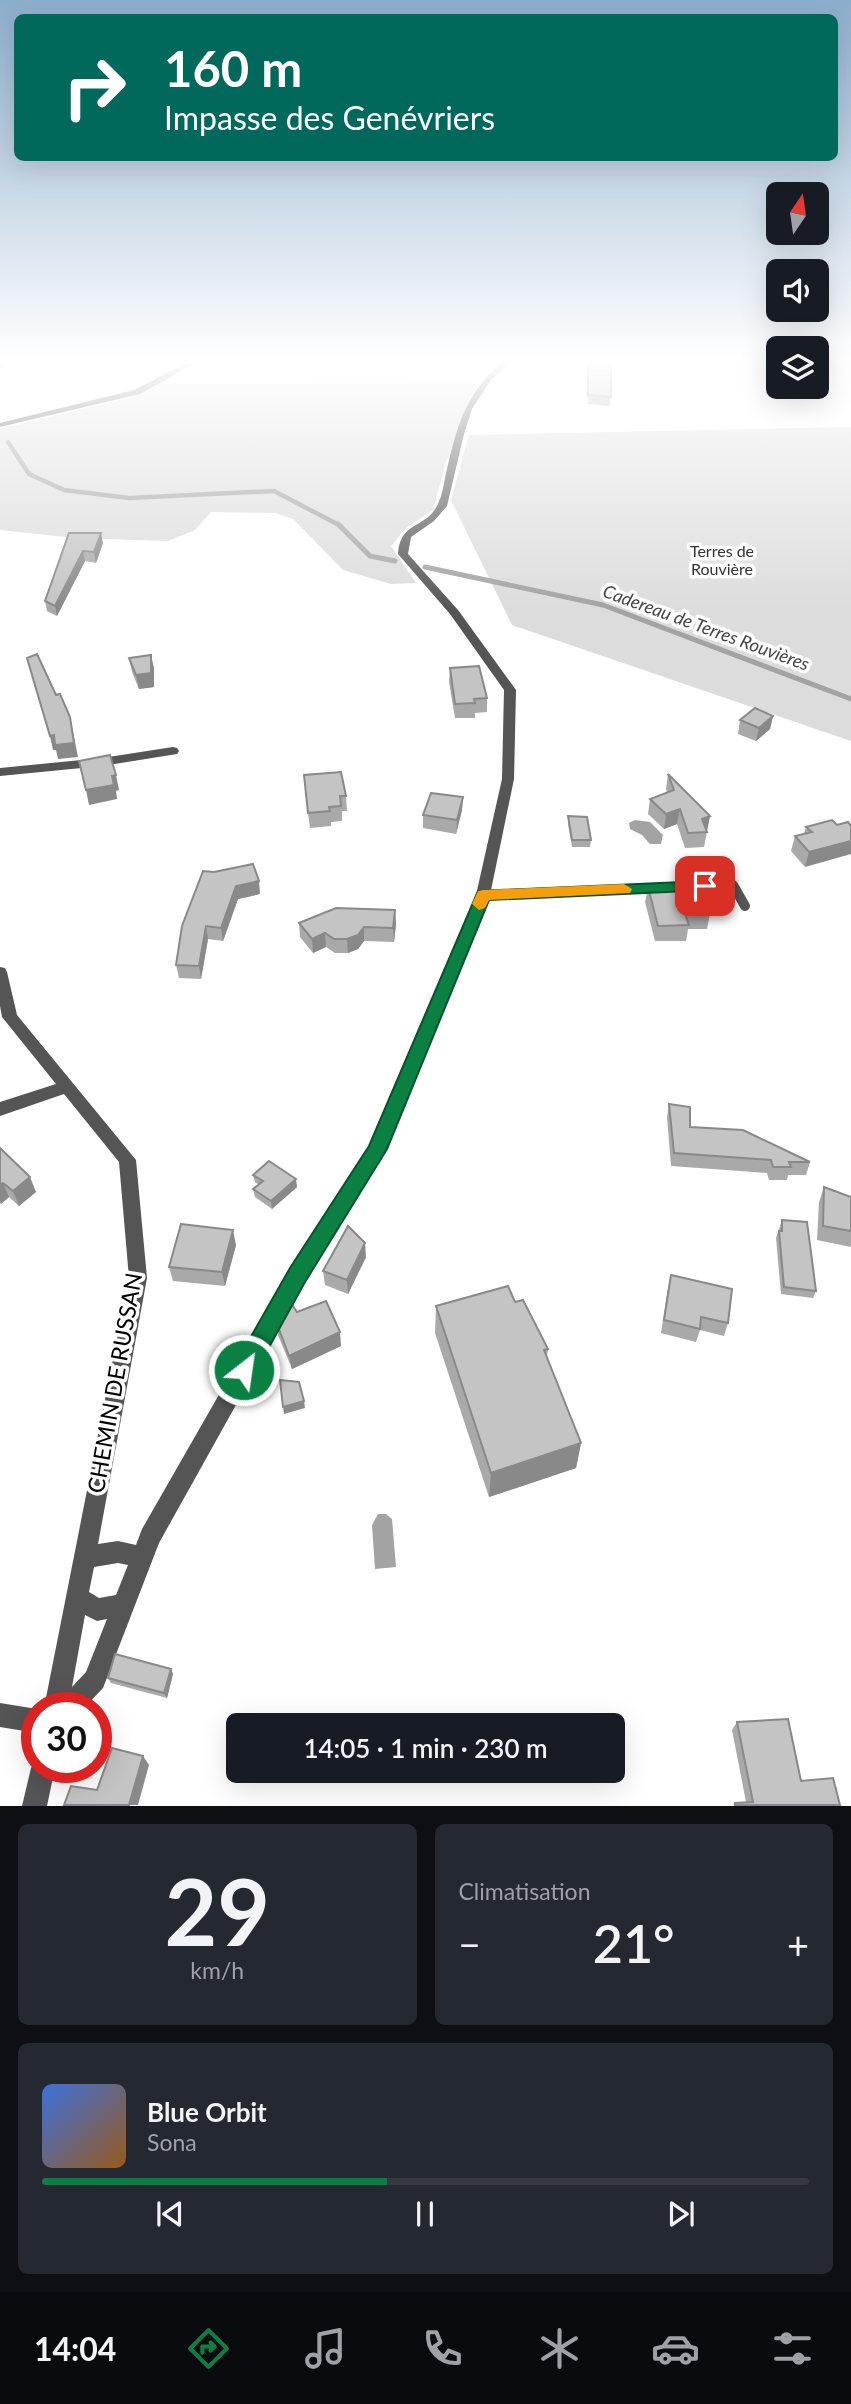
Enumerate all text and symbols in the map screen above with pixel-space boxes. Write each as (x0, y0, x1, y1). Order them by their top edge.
text: 160 m (164, 39, 302, 97)
icon: right (49, 42, 140, 133)
text: Impasse des Genévriers (164, 98, 495, 137)
north arrow (766, 182, 830, 245)
map controls (766, 182, 829, 399)
button: sound (766, 259, 829, 322)
button: layers (766, 336, 829, 399)
park label: Terres de Rouvière (690, 541, 754, 578)
water label: Cadereau de Terres Rouvières (600, 579, 813, 675)
pin (675, 856, 735, 916)
icon: arrive (686, 867, 724, 905)
street label: CHEMIN DE RUSSAN (81, 1271, 147, 1495)
position arrow (207, 1333, 281, 1407)
speed limit sign: 30 (21, 1692, 112, 1783)
text: 14:05 · 1 min · 230 m (303, 1732, 548, 1764)
text: 29 (164, 1856, 270, 1965)
text: Climatisation (459, 1877, 590, 1905)
text: 21° (593, 1912, 675, 1974)
text: − (459, 1921, 481, 1967)
text: + (787, 1921, 809, 1967)
text: km/h (190, 1956, 244, 1984)
text: Blue Orbit (147, 2096, 267, 2128)
text: Sona (147, 2128, 197, 2156)
icon: previous (151, 2195, 189, 2233)
icon: pause (406, 2195, 444, 2233)
icon: next (662, 2195, 700, 2233)
icon: directions (184, 2324, 233, 2373)
icon: music (301, 2324, 350, 2373)
icon: phone (418, 2324, 467, 2373)
icon: climate (535, 2324, 584, 2373)
icon: car (651, 2324, 700, 2373)
icon: filters (768, 2324, 817, 2373)
text: 14:04 (34, 2329, 116, 2368)

